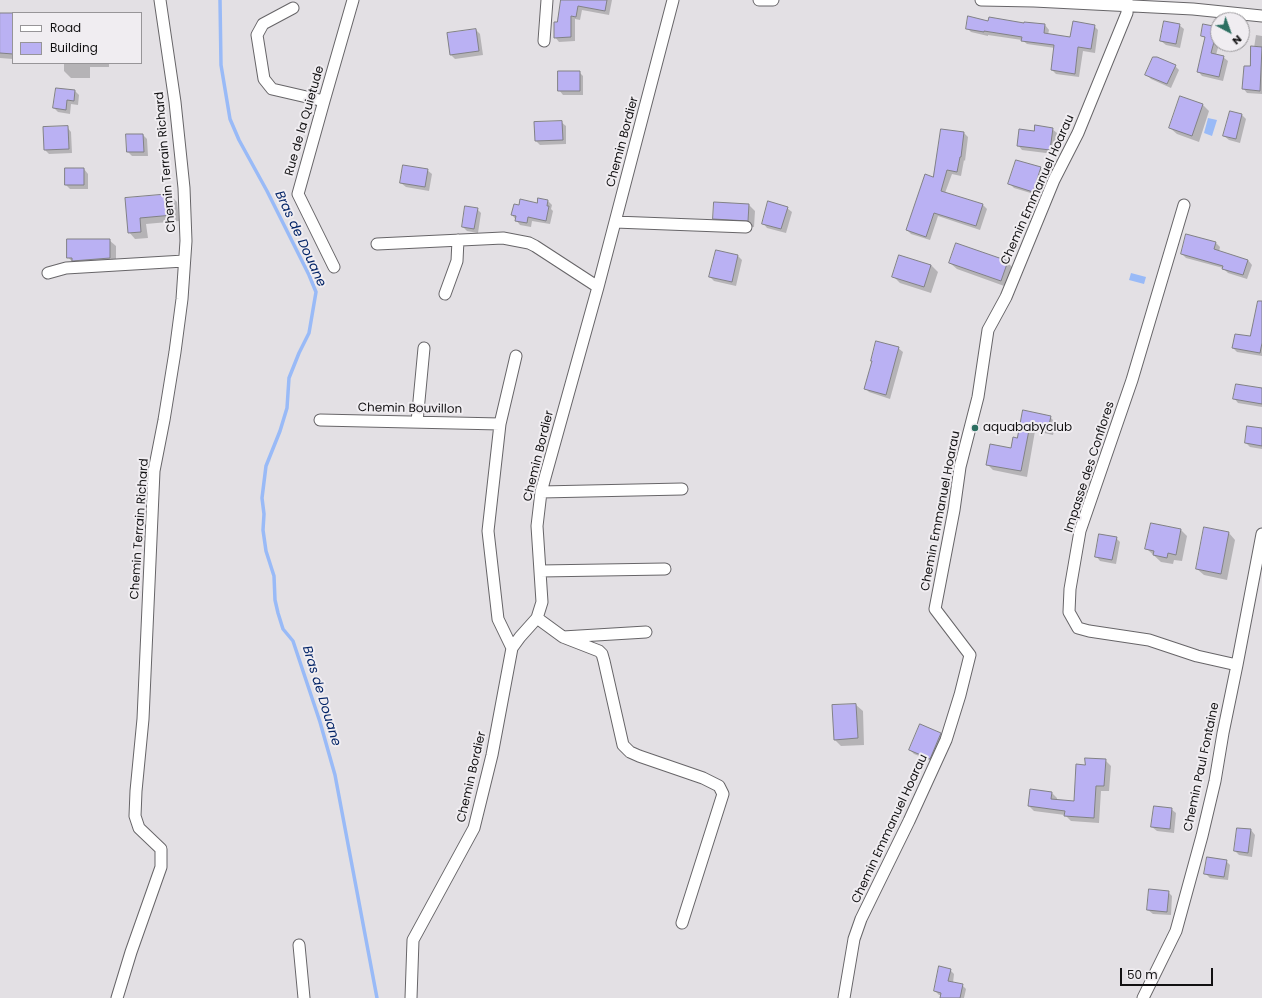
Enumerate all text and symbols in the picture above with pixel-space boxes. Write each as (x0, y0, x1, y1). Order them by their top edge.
legend (12, 12, 142, 64)
north arrow (1210, 12, 1250, 52)
text: Road (50, 19, 81, 36)
text: N (1229, 32, 1246, 49)
text: Building (50, 39, 98, 56)
street label: Rue de la Quietude (282, 64, 328, 178)
street label: Chemin Terrain Richard (153, 91, 179, 233)
street label: Chemin Bordier (604, 95, 642, 189)
street label: Chemin Emmanuel Hoarau (998, 113, 1078, 267)
water label: Bras de Douane (271, 189, 329, 289)
street label: Impasse des Conflores (1062, 400, 1118, 534)
street label: Chemin Bouvillon (358, 401, 462, 417)
street label: Chemin Bordier (521, 409, 557, 503)
place label: aquababyclub (983, 421, 1072, 435)
marker: aquababyclub (970, 423, 980, 433)
street label: Chemin Emmanuel Hoarau (918, 430, 964, 592)
street label: Chemin Terrain Richard (128, 458, 152, 600)
water label: Bras de Douane (298, 644, 344, 748)
street label: Chemin Paul Fontaine (1181, 701, 1223, 833)
street label: Chemin Bordier (455, 730, 489, 824)
street label: Chemin Emmanuel Hoarau (849, 752, 931, 906)
scale bar (1122, 960, 1215, 986)
text: 50 m (1127, 966, 1158, 983)

